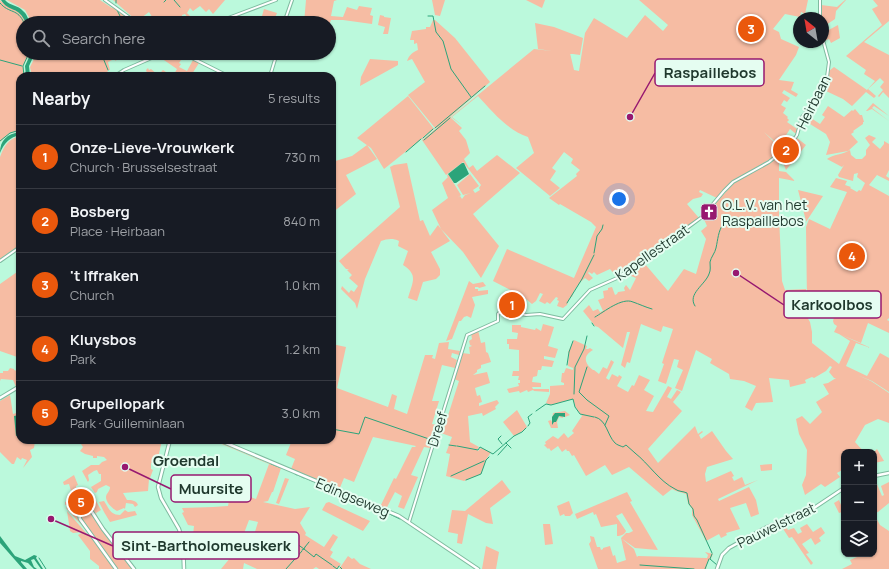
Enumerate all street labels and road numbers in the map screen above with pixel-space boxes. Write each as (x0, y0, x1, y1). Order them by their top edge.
street label: Heirbaan (791, 72, 835, 132)
street label: Kapellestraat (611, 219, 693, 284)
street label: Dreef (423, 409, 451, 449)
street label: Edingseweg (313, 473, 393, 521)
street label: Pauwelstraat (734, 498, 819, 552)

